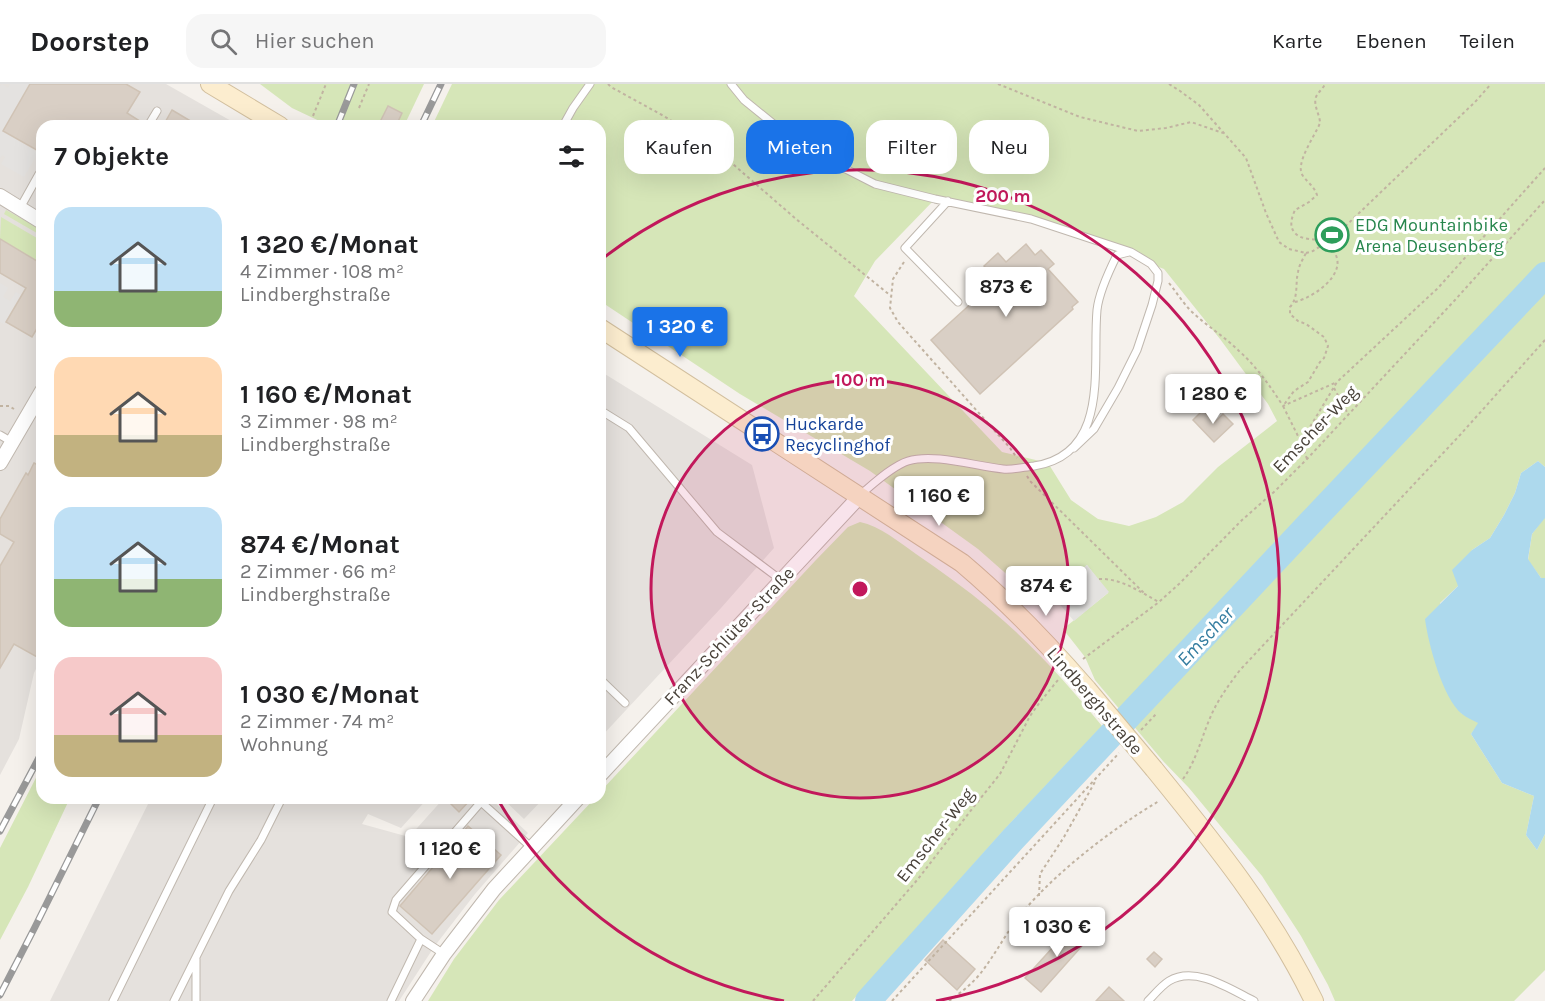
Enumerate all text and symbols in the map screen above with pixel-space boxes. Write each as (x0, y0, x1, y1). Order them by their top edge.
search box (186, 14, 606, 68)
text: Doorstep (30, 25, 150, 58)
icon: search (207, 25, 240, 58)
text: Hier suchen (255, 28, 374, 54)
text: Karte (1272, 29, 1323, 53)
text: Ebenen (1356, 29, 1427, 53)
text: Teilen (1460, 29, 1515, 53)
chip: Kaufen (624, 120, 734, 174)
chip: Mieten (746, 120, 854, 174)
chip: Filter (866, 120, 957, 174)
chip: Neu (969, 120, 1049, 174)
icon: filters (555, 140, 588, 173)
text: 7 Objekte (54, 141, 169, 172)
text: 200 m (975, 185, 1031, 207)
place label: EDG Mountainbike Arena Deusenberg (1355, 214, 1508, 257)
sports icon: EDG Mountainbike Arena Deusenberg (1314, 217, 1350, 253)
text: 1 320 €/Monat (240, 229, 419, 260)
icon: home (102, 231, 174, 303)
text: 4 Zimmer · 108 m² (240, 260, 404, 283)
pin: 873 € (964, 267, 1048, 318)
text: 873 € (979, 275, 1033, 298)
text: Lindberghstraße (240, 283, 390, 306)
pin: 1 320 € (625, 307, 735, 358)
text: 1 320 € (646, 315, 714, 338)
text: 100 m (835, 369, 885, 391)
pin: 1 280 € (1158, 374, 1268, 425)
text: 1 160 €/Monat (240, 379, 412, 410)
icon: home (102, 381, 174, 453)
street label: Emscher-Weg (1268, 381, 1362, 477)
text: 1 280 € (1179, 382, 1247, 405)
text: 3 Zimmer · 98 m² (240, 410, 398, 433)
place label: Huckarde Recyclinghof (785, 413, 891, 456)
bus stop icon: Huckarde Recyclinghof (744, 416, 780, 452)
text: Lindberghstraße (240, 433, 390, 456)
pin: 1 160 € (884, 476, 994, 527)
text: 1 160 € (908, 484, 970, 507)
text: 874 €/Monat (240, 529, 400, 560)
icon: home (102, 531, 174, 603)
text: 2 Zimmer · 66 m² (240, 560, 397, 583)
street label: Franz-Schlüter-Straße (659, 562, 799, 710)
pin: 874 € (1004, 566, 1088, 617)
text: 874 € (1020, 574, 1072, 597)
centre of rings (850, 579, 870, 599)
text: Lindberghstraße (240, 583, 390, 606)
water label: Emscher (1172, 601, 1239, 671)
street label: Lindberghstraße (1042, 643, 1148, 759)
text: 1 030 €/Monat (240, 679, 419, 710)
icon: home (102, 681, 174, 753)
text: 2 Zimmer · 74 m² (240, 710, 394, 733)
text: Wohnung (240, 733, 328, 756)
street label: Emscher-Weg (891, 784, 979, 886)
pin: 1 120 € (395, 829, 505, 880)
text: 1 120 € (419, 837, 481, 860)
pin: 1 030 € (1002, 907, 1112, 958)
text: 1 030 € (1023, 915, 1091, 938)

